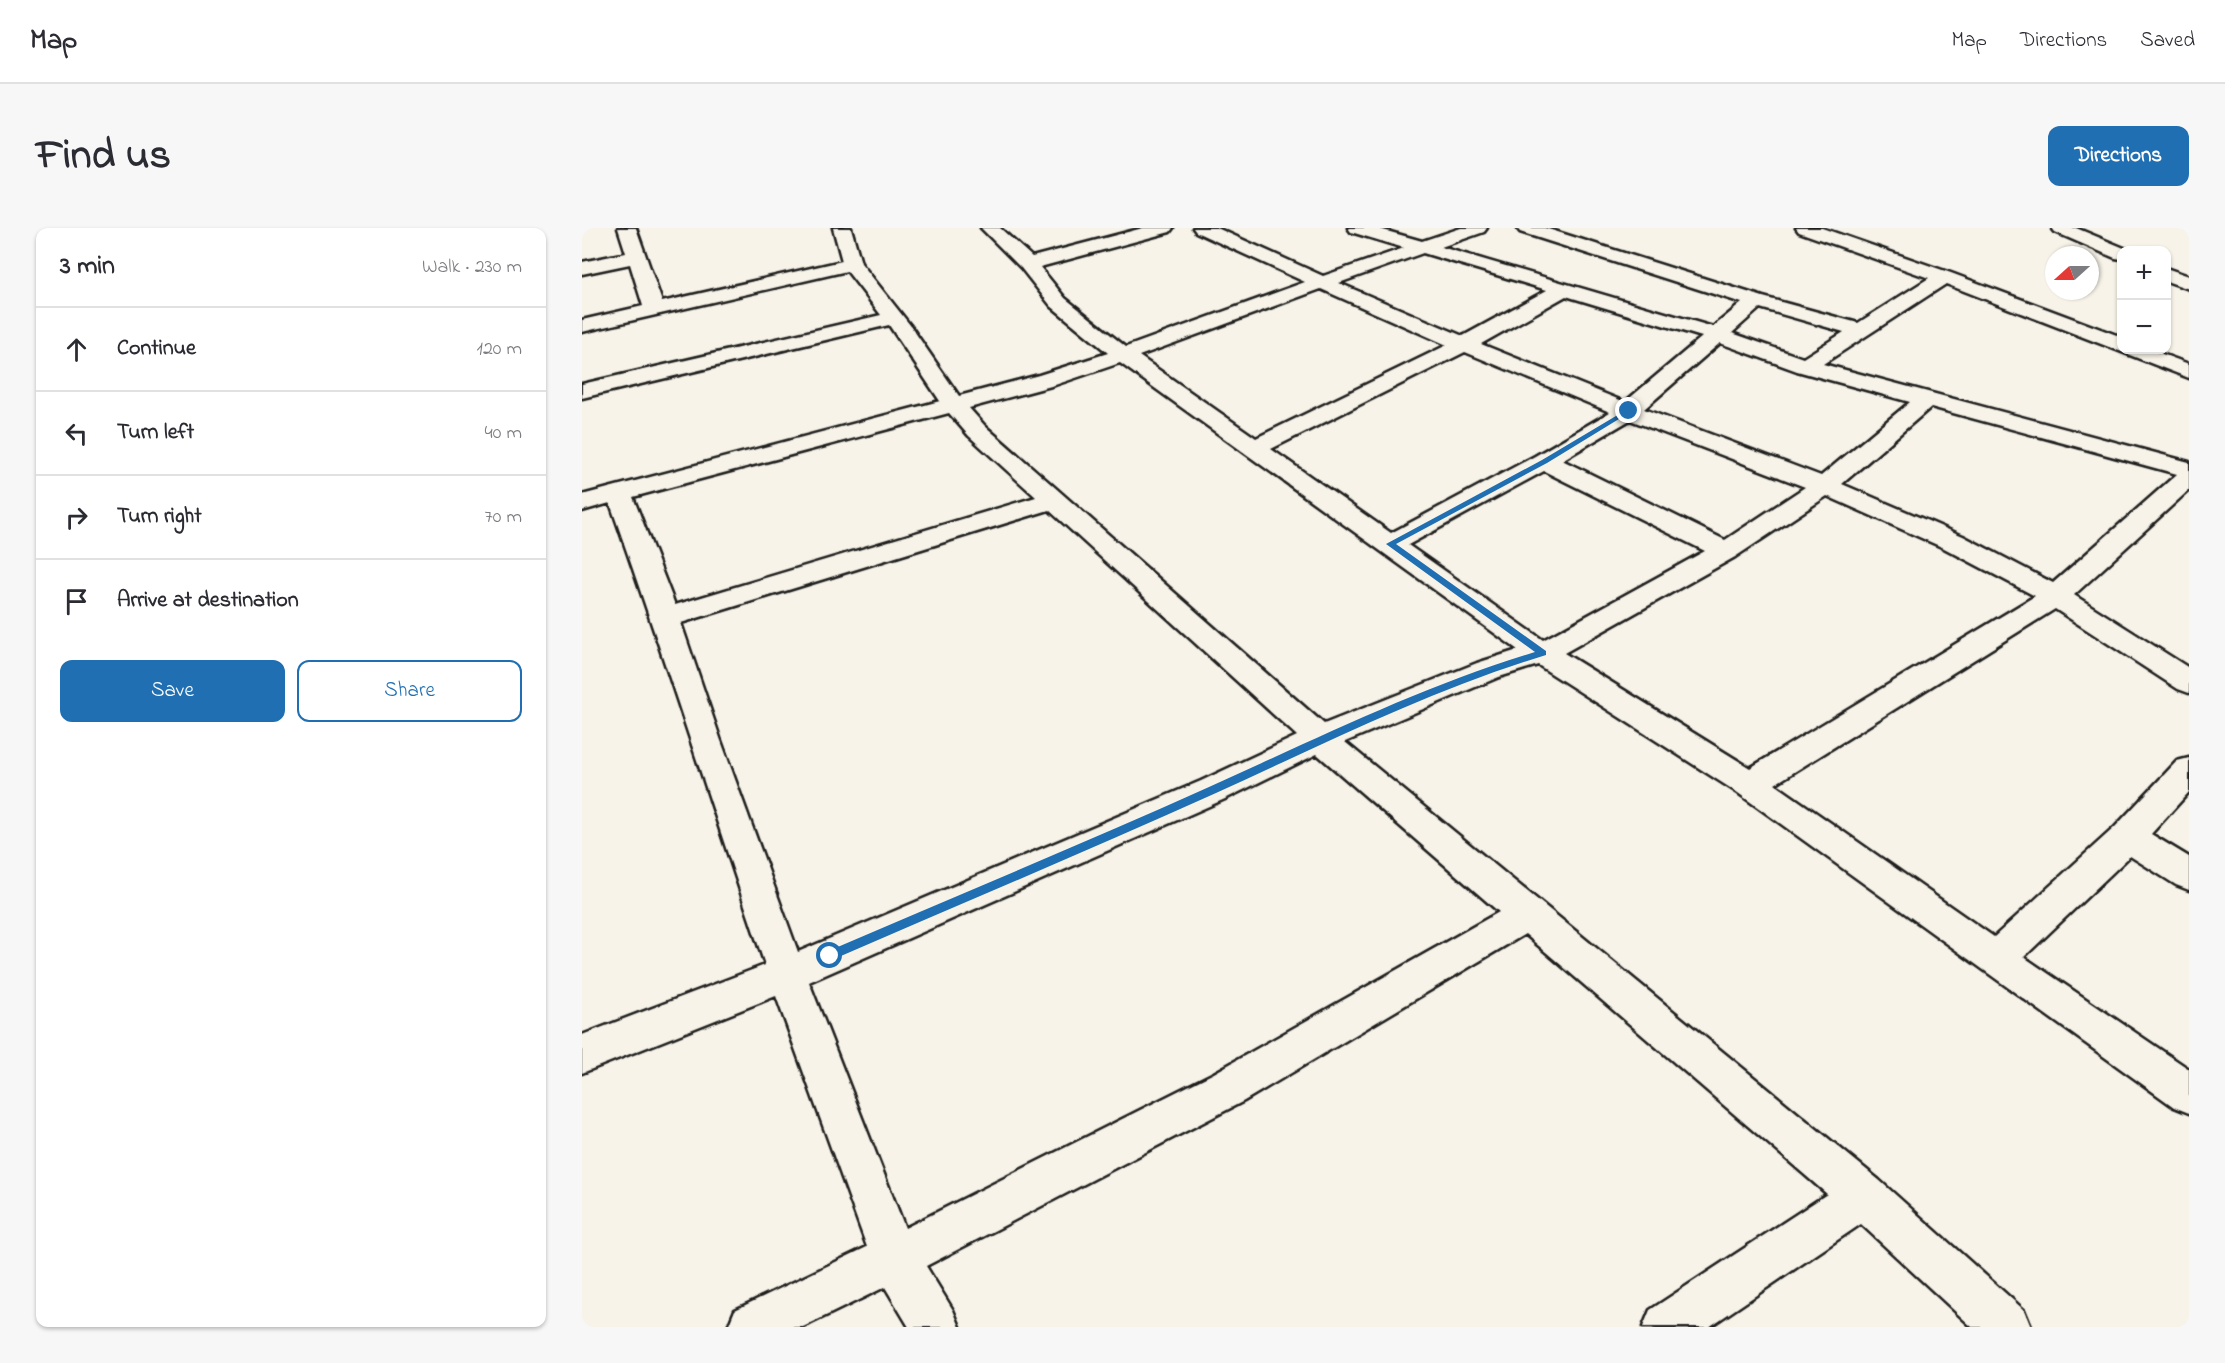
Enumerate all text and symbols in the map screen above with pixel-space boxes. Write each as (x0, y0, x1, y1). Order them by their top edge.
text: Map (30, 21, 77, 62)
text: Map (1951, 26, 1987, 56)
text: Directions (2020, 26, 2107, 56)
text: Saved (2140, 26, 2195, 56)
text: Find us (36, 126, 171, 187)
button: Directions (2048, 126, 2189, 186)
north arrow (2045, 246, 2099, 300)
map controls (2117, 246, 2171, 354)
button: + (2117, 246, 2171, 300)
text: 3 min (60, 248, 115, 286)
text: Walk · 230 m (422, 253, 522, 282)
button: − (2117, 300, 2171, 354)
icon: ahead (60, 333, 93, 366)
text: Continue (117, 333, 196, 365)
text: 120 m (477, 335, 522, 364)
route end (1615, 397, 1641, 423)
icon: left (60, 417, 93, 450)
text: Turn left (117, 417, 194, 449)
text: 40 m (485, 419, 522, 448)
icon: right (60, 501, 93, 534)
text: Turn right (117, 501, 202, 533)
text: 70 m (485, 503, 522, 532)
icon: arrive (60, 585, 93, 618)
text: Arrive at destination (117, 585, 299, 617)
button: Save (60, 660, 285, 722)
button: Share (297, 660, 522, 722)
route start (816, 942, 842, 968)

